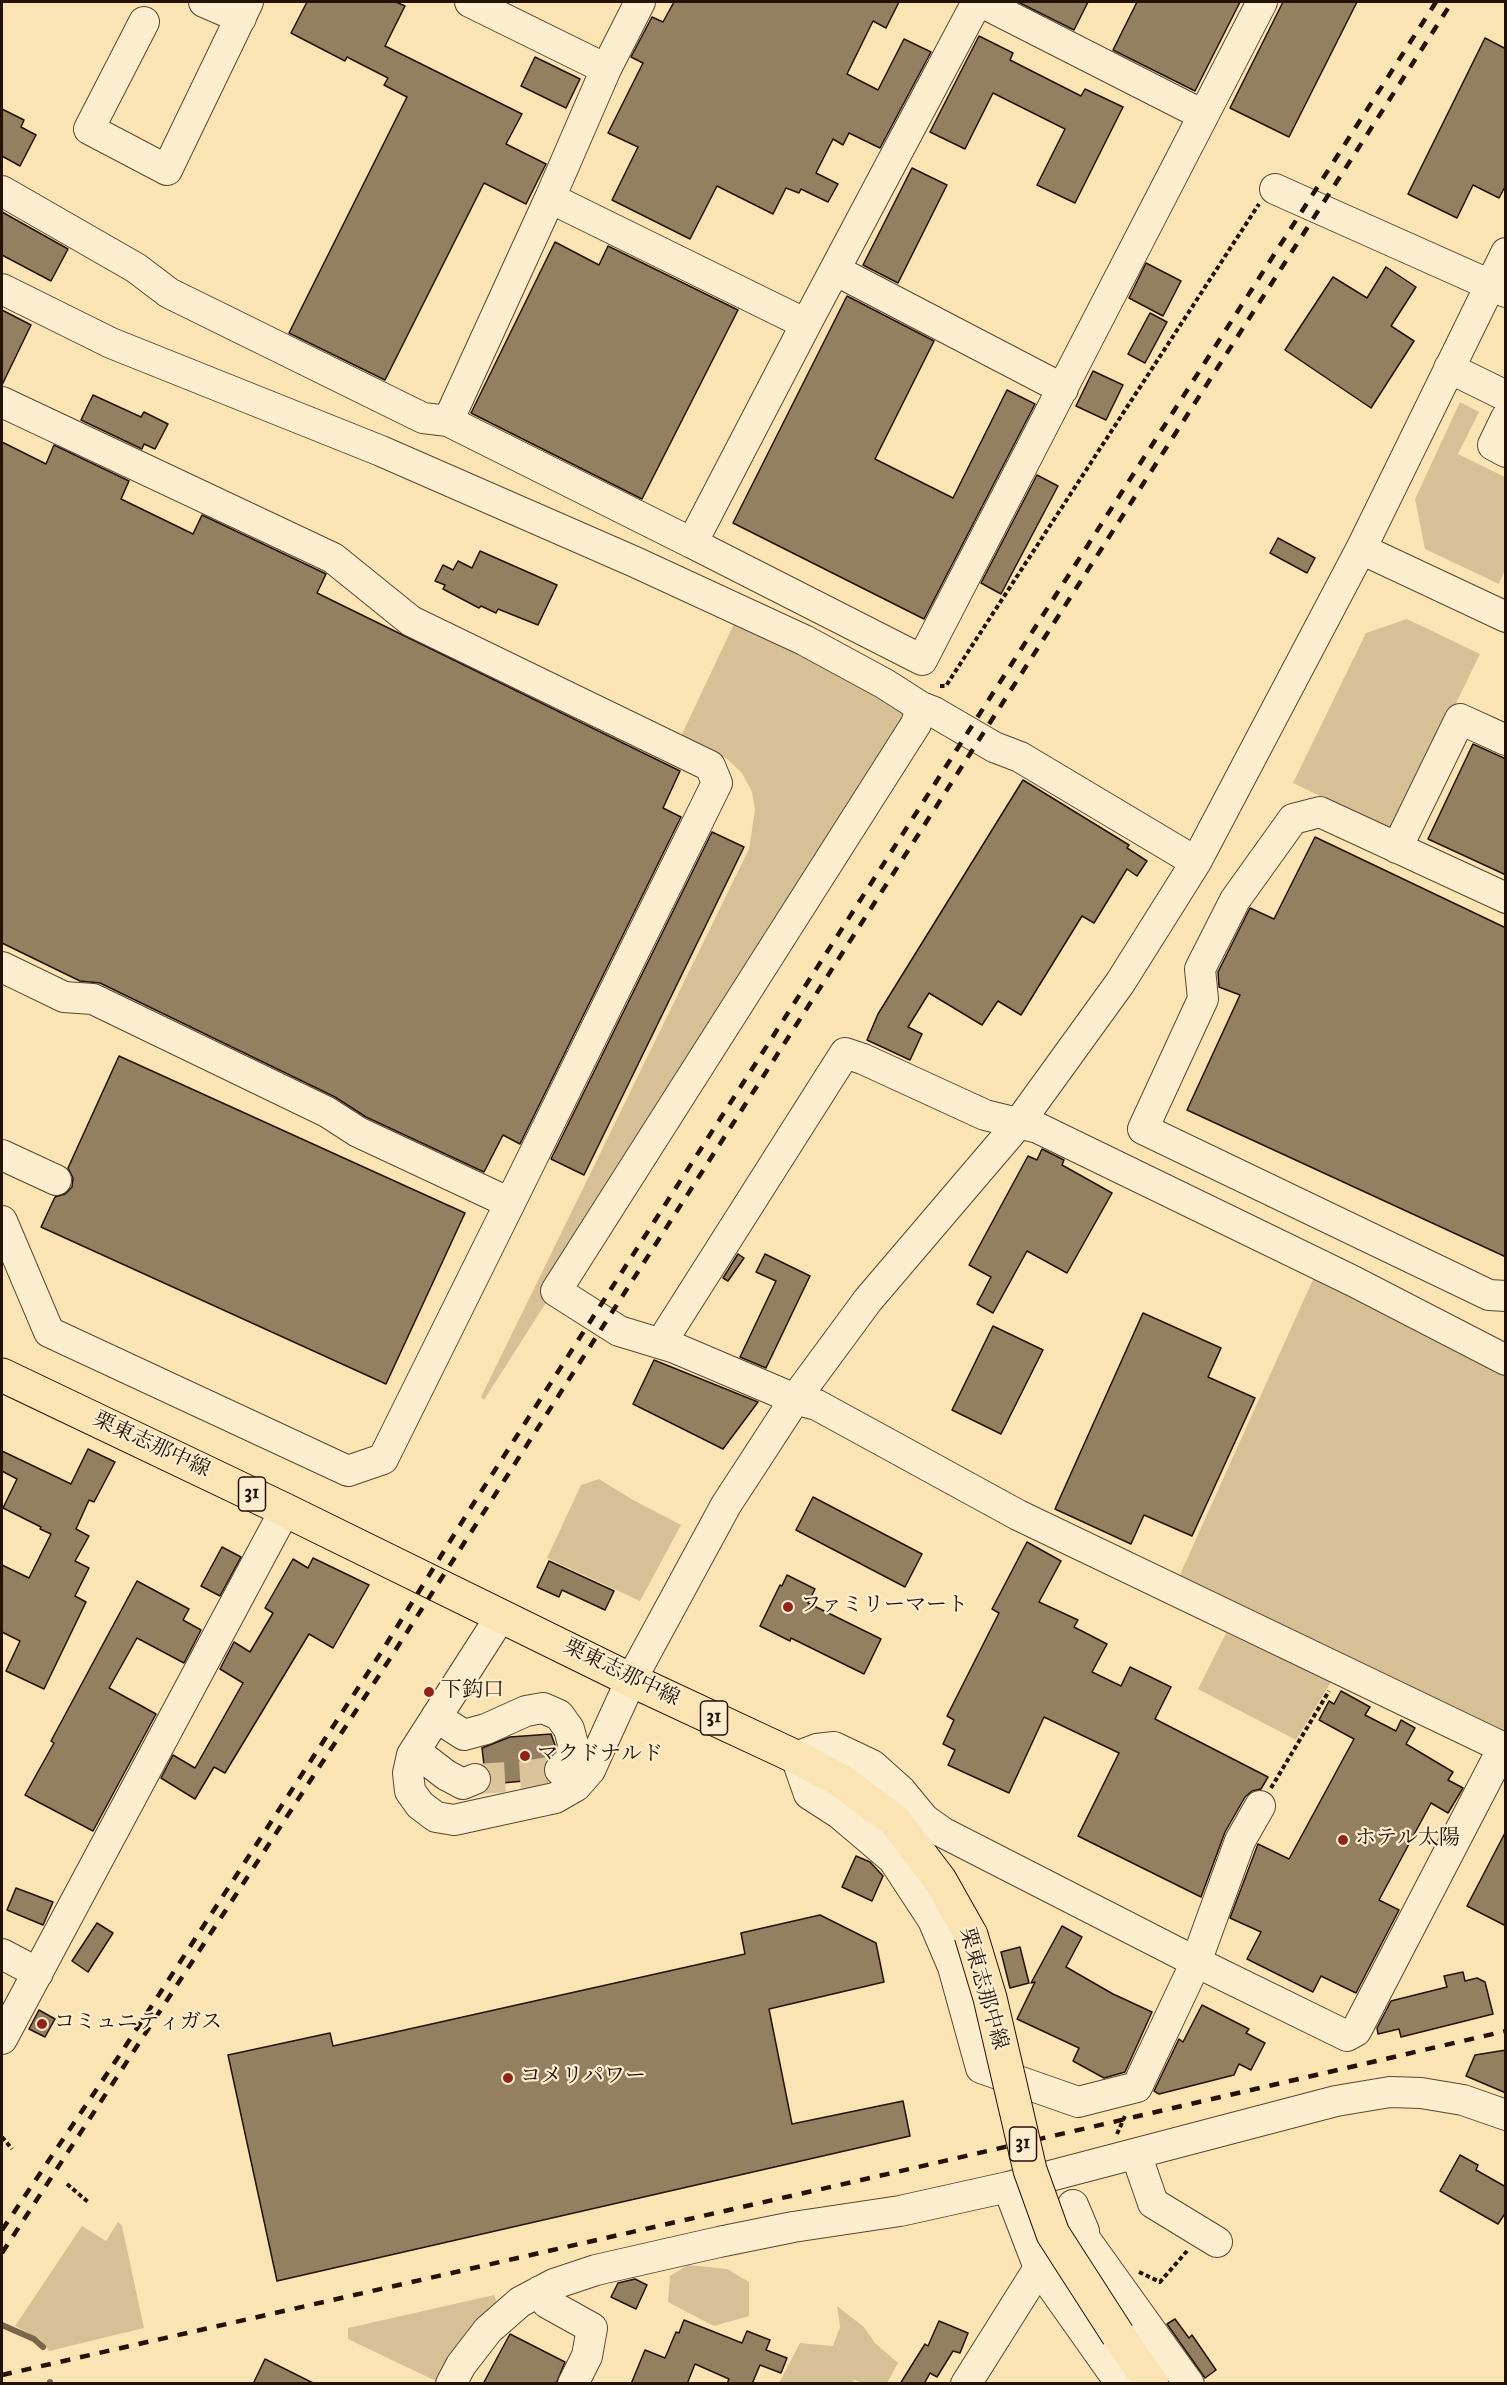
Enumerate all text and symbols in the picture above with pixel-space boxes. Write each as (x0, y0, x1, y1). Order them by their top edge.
street label: 栗東志那中線 (89, 1408, 213, 1484)
road number: 31 (238, 1477, 266, 1511)
place label: ファミリーマート (800, 1594, 968, 1620)
marker: ファミリーマート (781, 1600, 795, 1614)
street label: 栗東志那中線 (559, 1635, 683, 1713)
place label: 下鈎口 (441, 1679, 504, 1705)
marker: 下鈎口 (422, 1685, 436, 1699)
road number: 31 (700, 1701, 728, 1735)
place label: マクドナルド (537, 1743, 663, 1769)
marker: マクドナルド (518, 1749, 532, 1763)
place label: ホテル太陽 (1355, 1827, 1460, 1853)
marker: ホテル太陽 (1336, 1833, 1350, 1847)
street label: 栗東志那中線 (953, 1925, 1011, 2053)
place label: コミュニティガス (54, 2011, 222, 2037)
marker: コミュニティガス (35, 2017, 49, 2031)
place label: コメリパワー (520, 2065, 646, 2091)
marker: コメリパワー (501, 2071, 515, 2085)
road number: 31 (1010, 2127, 1036, 2161)

